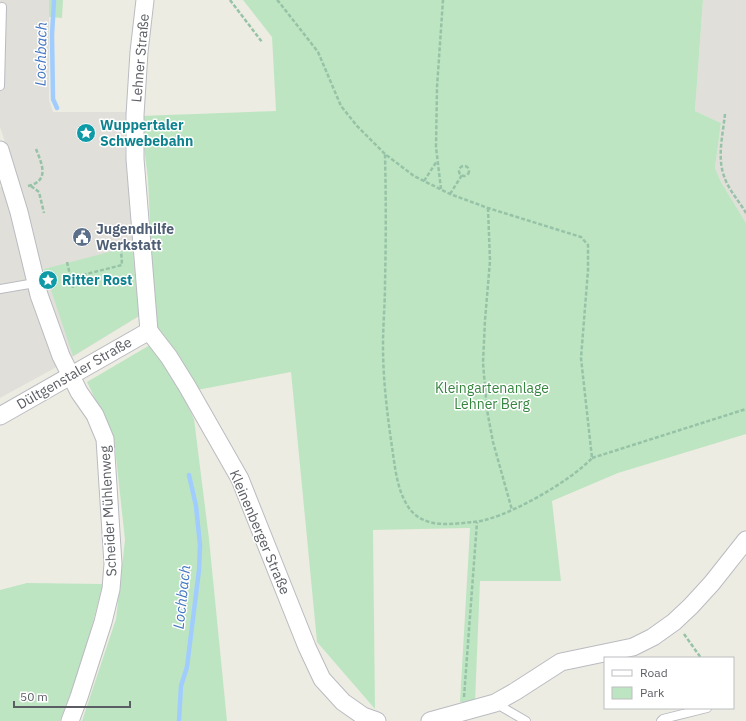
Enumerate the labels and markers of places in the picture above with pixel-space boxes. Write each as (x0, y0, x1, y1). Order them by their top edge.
place label: Wuppertaler Schwebebahn (100, 116, 193, 150)
place icon: Wuppertaler Schwebebahn (75, 122, 97, 144)
place label: Jugendhilfe Werkstatt (96, 220, 174, 254)
public building icon: Jugendhilfe Werkstatt (71, 226, 93, 248)
place icon: Ritter Rost (37, 269, 59, 291)
place label: Ritter Rost (62, 271, 132, 289)

